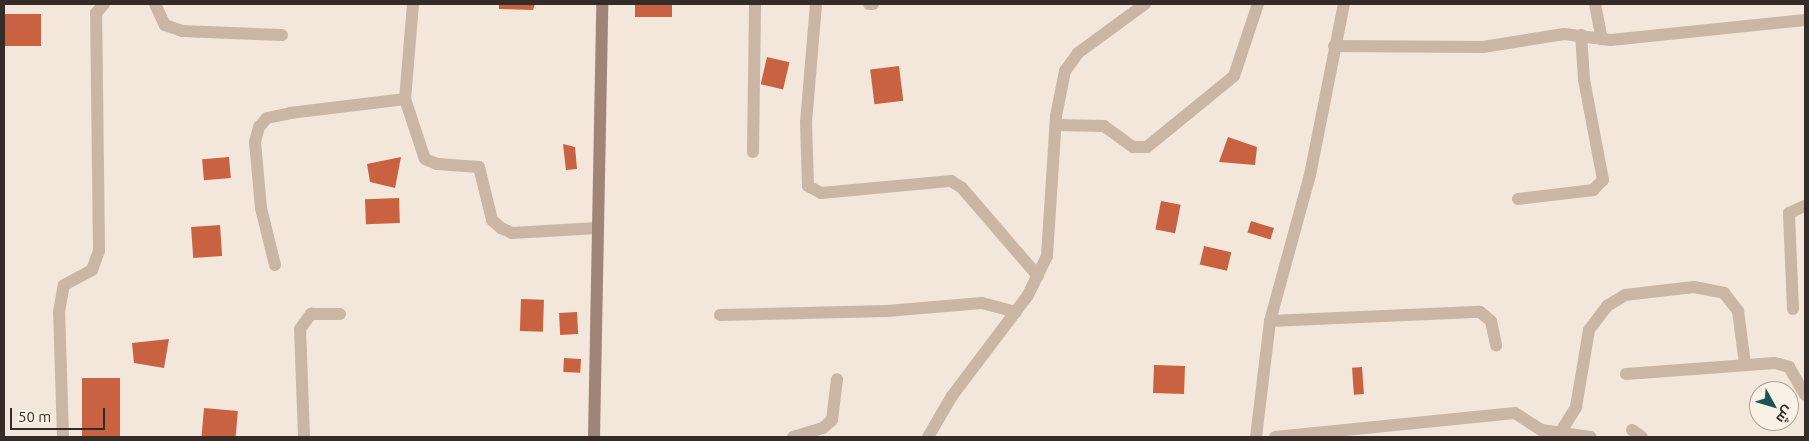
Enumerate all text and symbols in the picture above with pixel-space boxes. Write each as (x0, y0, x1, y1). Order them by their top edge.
north arrow (1749, 381, 1799, 431)
scale bar (12, 398, 108, 430)
text: ش (1773, 403, 1797, 427)
text: 50 m (18, 408, 51, 425)

